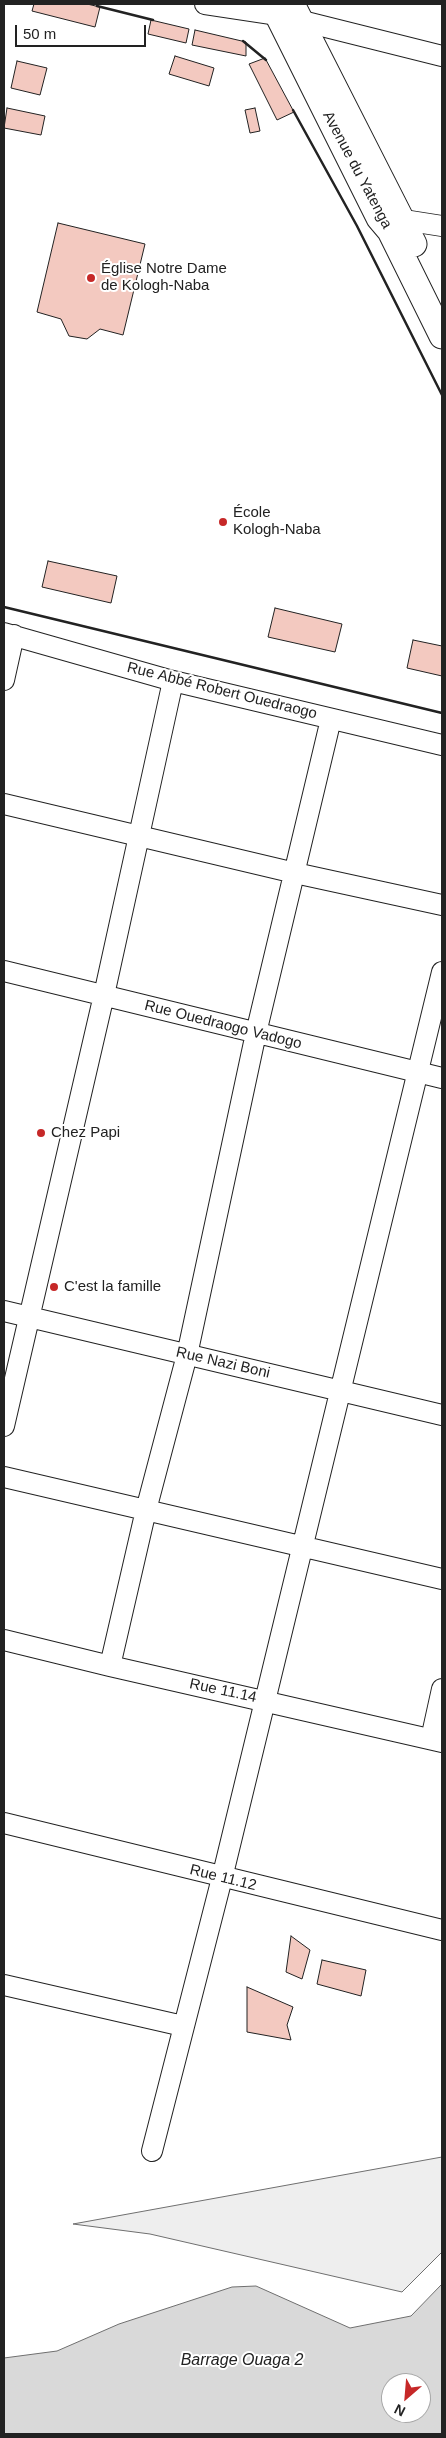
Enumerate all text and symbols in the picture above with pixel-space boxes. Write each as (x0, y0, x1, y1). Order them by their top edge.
scale bar (18, 15, 149, 47)
text: 50 m (23, 25, 56, 42)
street label: Avenue du Yatenga (318, 108, 396, 232)
place label: Église Notre Dame de Kologh-Naba (101, 260, 227, 295)
marker: Église Notre Dame de Kologh-Naba (85, 272, 97, 284)
place label: École Kologh-Naba (233, 504, 321, 539)
marker: École Kologh-Naba (217, 516, 229, 528)
street label: Rue Abbé Robert Ouedraogo (125, 659, 319, 723)
street label: Rue Ouedraogo Vadogo (142, 997, 304, 1053)
place label: Chez Papi (51, 1124, 120, 1142)
marker: Chez Papi (35, 1127, 47, 1139)
place label: C'est la famille (64, 1278, 161, 1296)
marker: C'est la famille (48, 1281, 60, 1293)
street label: Rue Nazi Boni (174, 1343, 272, 1383)
street label: Rue 11.14 (188, 1675, 258, 1707)
street label: Rue 11.12 (188, 1861, 258, 1895)
water label: Barrage Ouaga 2 (181, 2351, 303, 2371)
north arrow (381, 2373, 431, 2423)
text: N (392, 2401, 408, 2420)

